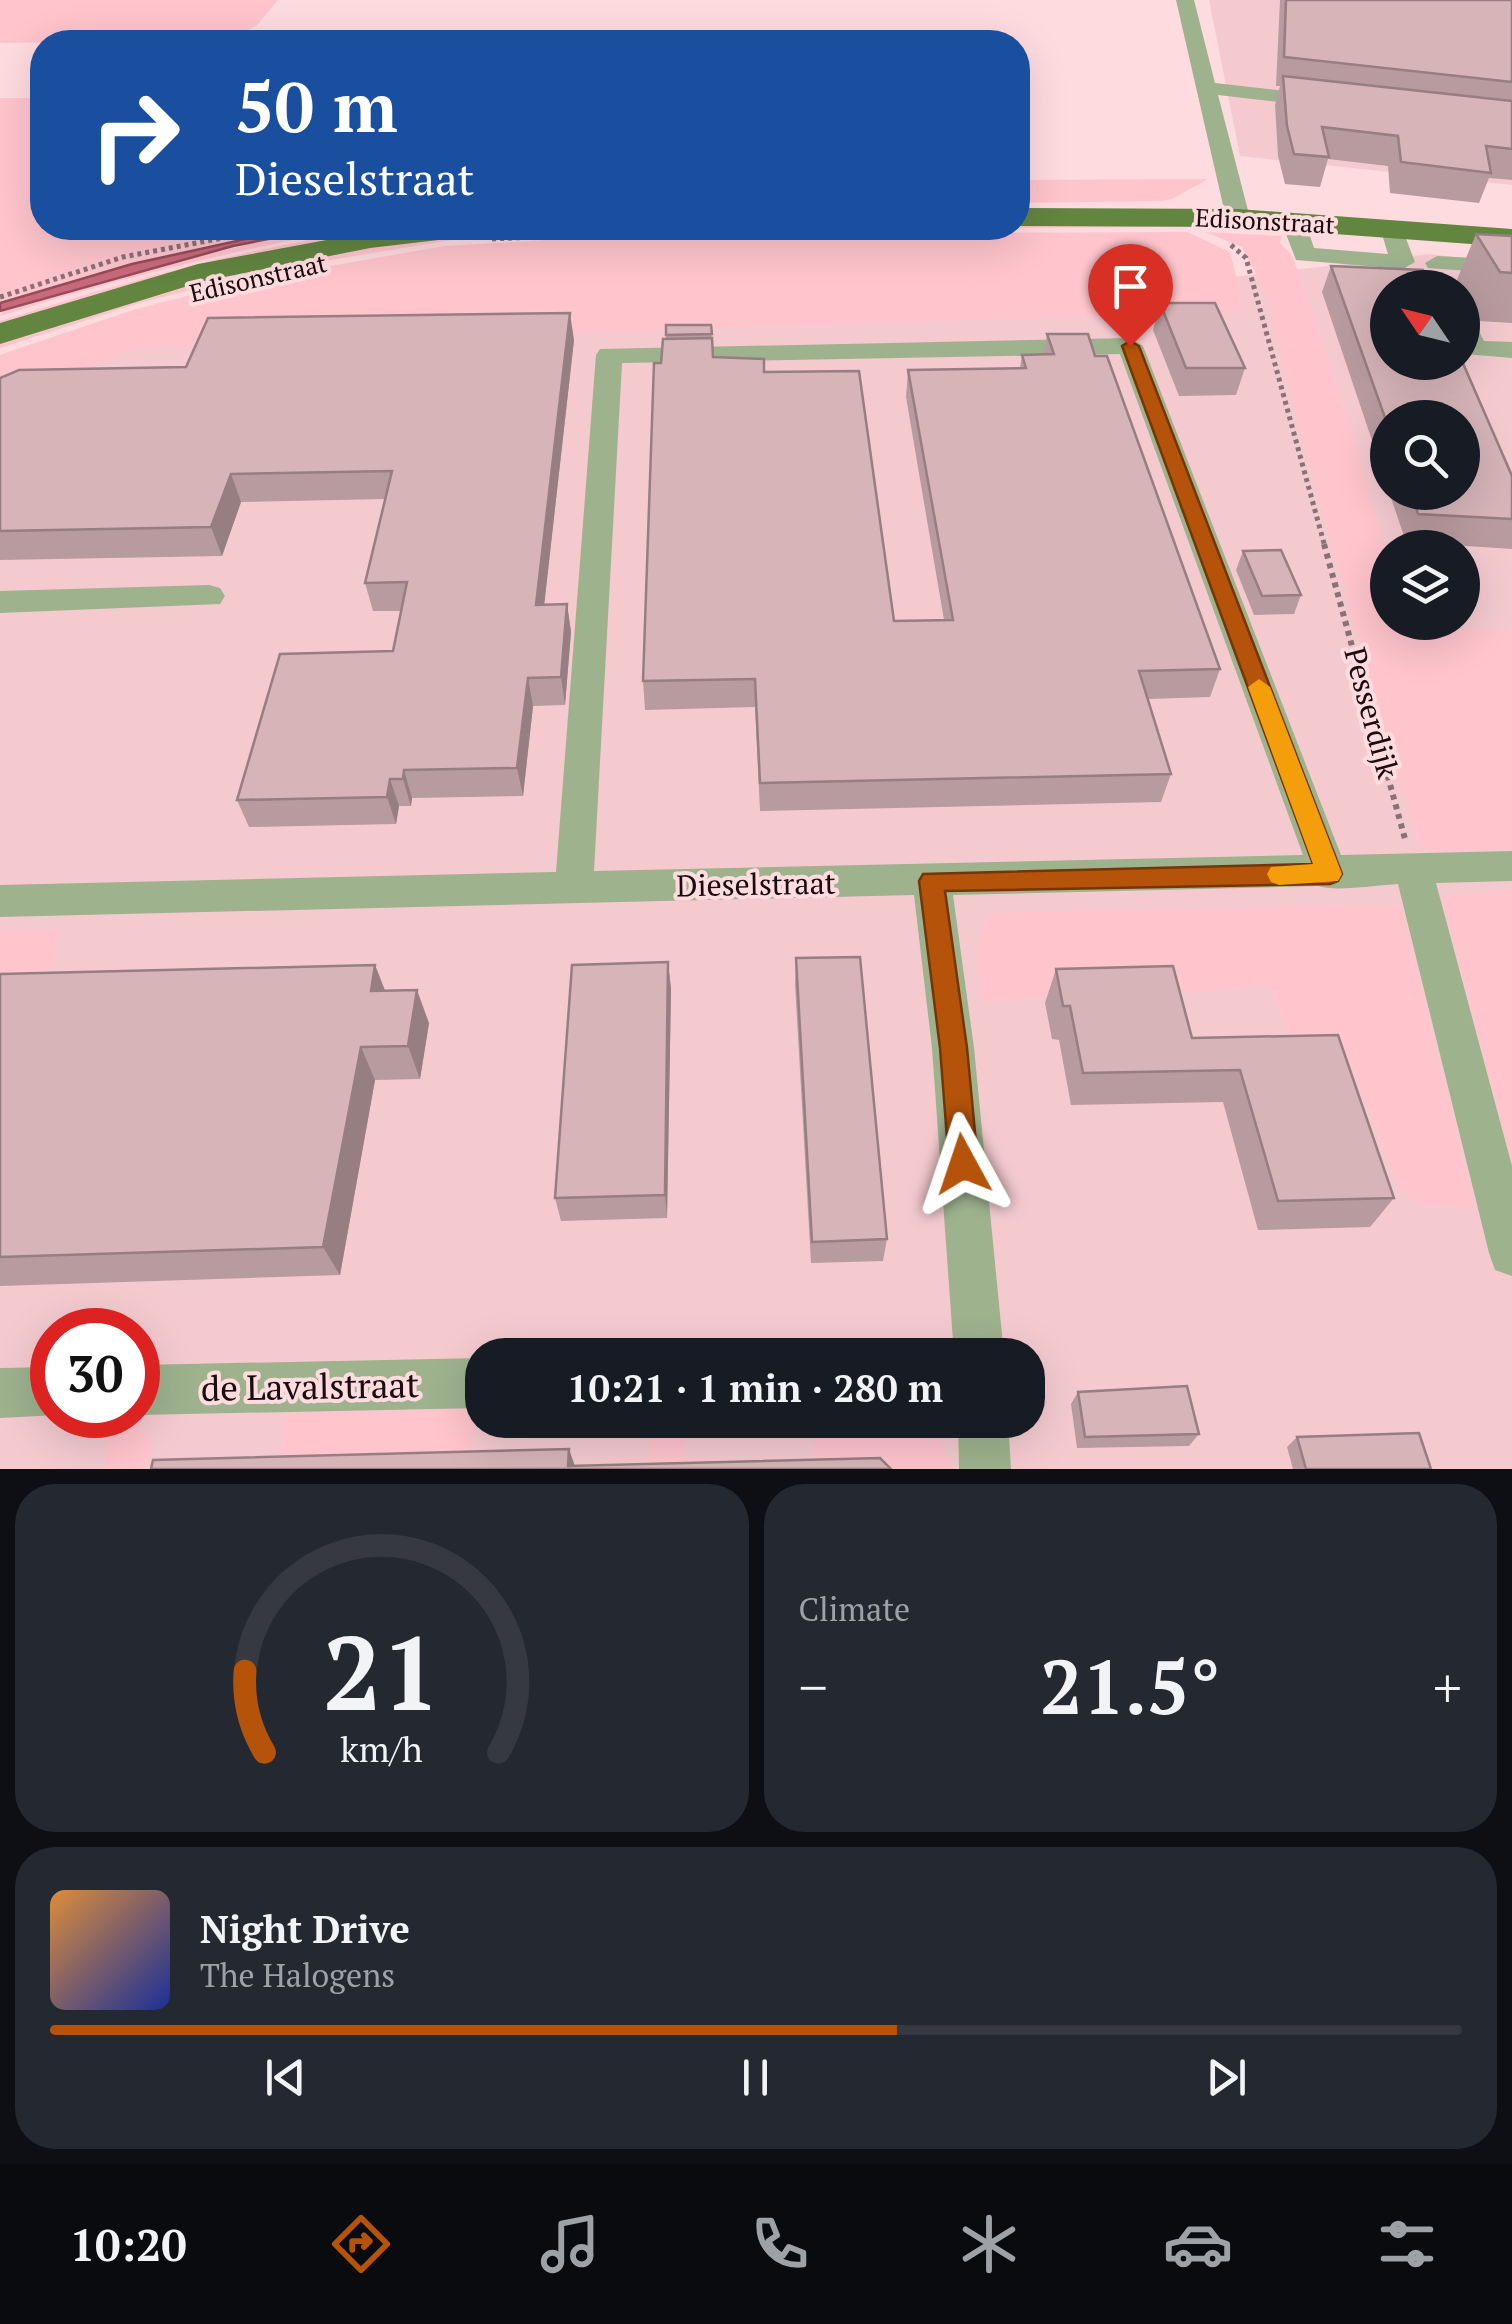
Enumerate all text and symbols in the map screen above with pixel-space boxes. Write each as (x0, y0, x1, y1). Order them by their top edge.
text: 50 m (235, 59, 398, 152)
icon: right (70, 70, 200, 200)
text: Dieselstraat (235, 148, 474, 208)
street label: Edisonstraat (1194, 200, 1336, 241)
pin (1088, 244, 1173, 347)
street label: Edisonstraat (186, 246, 330, 309)
icon: arrive (1103, 259, 1158, 314)
north arrow (1370, 270, 1480, 380)
map controls (1370, 270, 1480, 640)
button: search (1370, 400, 1480, 510)
button: layers (1370, 530, 1480, 640)
street label: Pesserdijk (1335, 643, 1409, 783)
street label: Dieselstraat (676, 863, 836, 905)
position arrow (911, 1112, 1015, 1216)
speed limit sign: 30 (30, 1308, 160, 1438)
street label: de Lavalstraat (200, 1361, 420, 1411)
text: 10:21 · 1 min · 280 m (567, 1363, 943, 1413)
text: Climate (799, 1588, 910, 1630)
text: 21 (323, 1602, 441, 1740)
text: 21.5° (1040, 1636, 1220, 1735)
text: − (799, 1650, 828, 1723)
text: + (1433, 1650, 1462, 1723)
text: km/h (340, 1725, 423, 1772)
text: Night Drive (200, 1904, 410, 1954)
text: The Halogens (200, 1954, 395, 1996)
icon: previous (258, 2050, 313, 2105)
icon: pause (728, 2050, 783, 2105)
icon: next (1199, 2050, 1254, 2105)
icon: directions (326, 2209, 396, 2279)
icon: music (535, 2209, 605, 2279)
icon: phone (745, 2209, 815, 2279)
icon: climate (954, 2209, 1024, 2279)
icon: car (1163, 2209, 1233, 2279)
icon: filters (1372, 2209, 1442, 2279)
text: 10:20 (70, 2214, 187, 2274)

